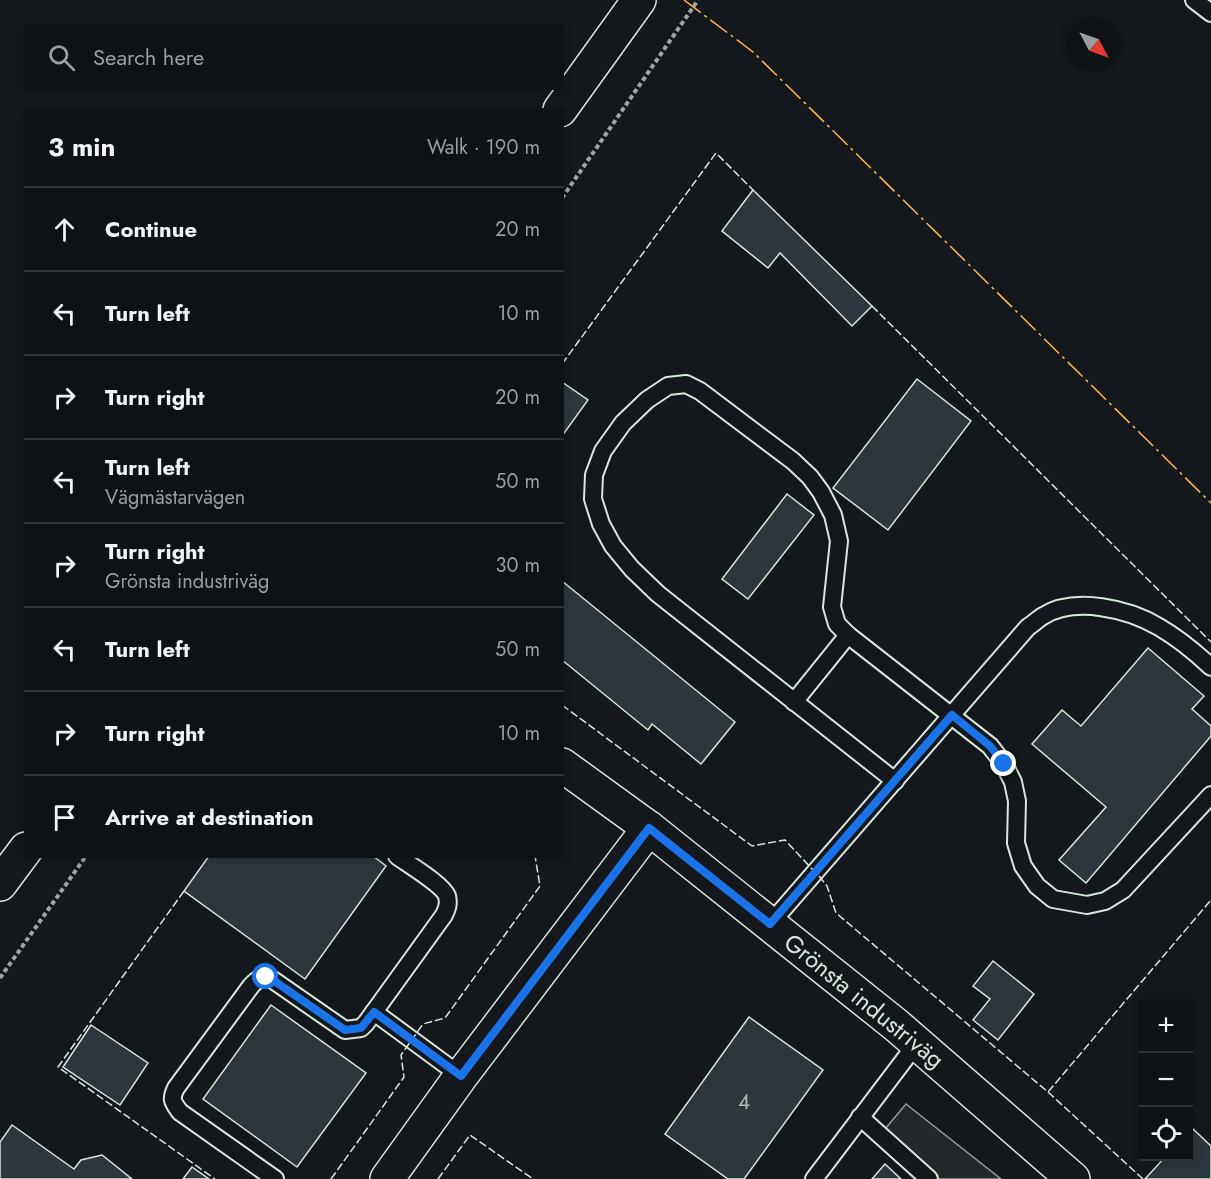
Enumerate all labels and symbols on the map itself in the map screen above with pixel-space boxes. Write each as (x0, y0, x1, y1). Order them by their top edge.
north arrow (1067, 18, 1121, 72)
route end (990, 750, 1016, 776)
street label: Grönsta industriväg (777, 925, 952, 1076)
route start (252, 963, 278, 989)
house number: 4 (738, 1087, 750, 1117)

